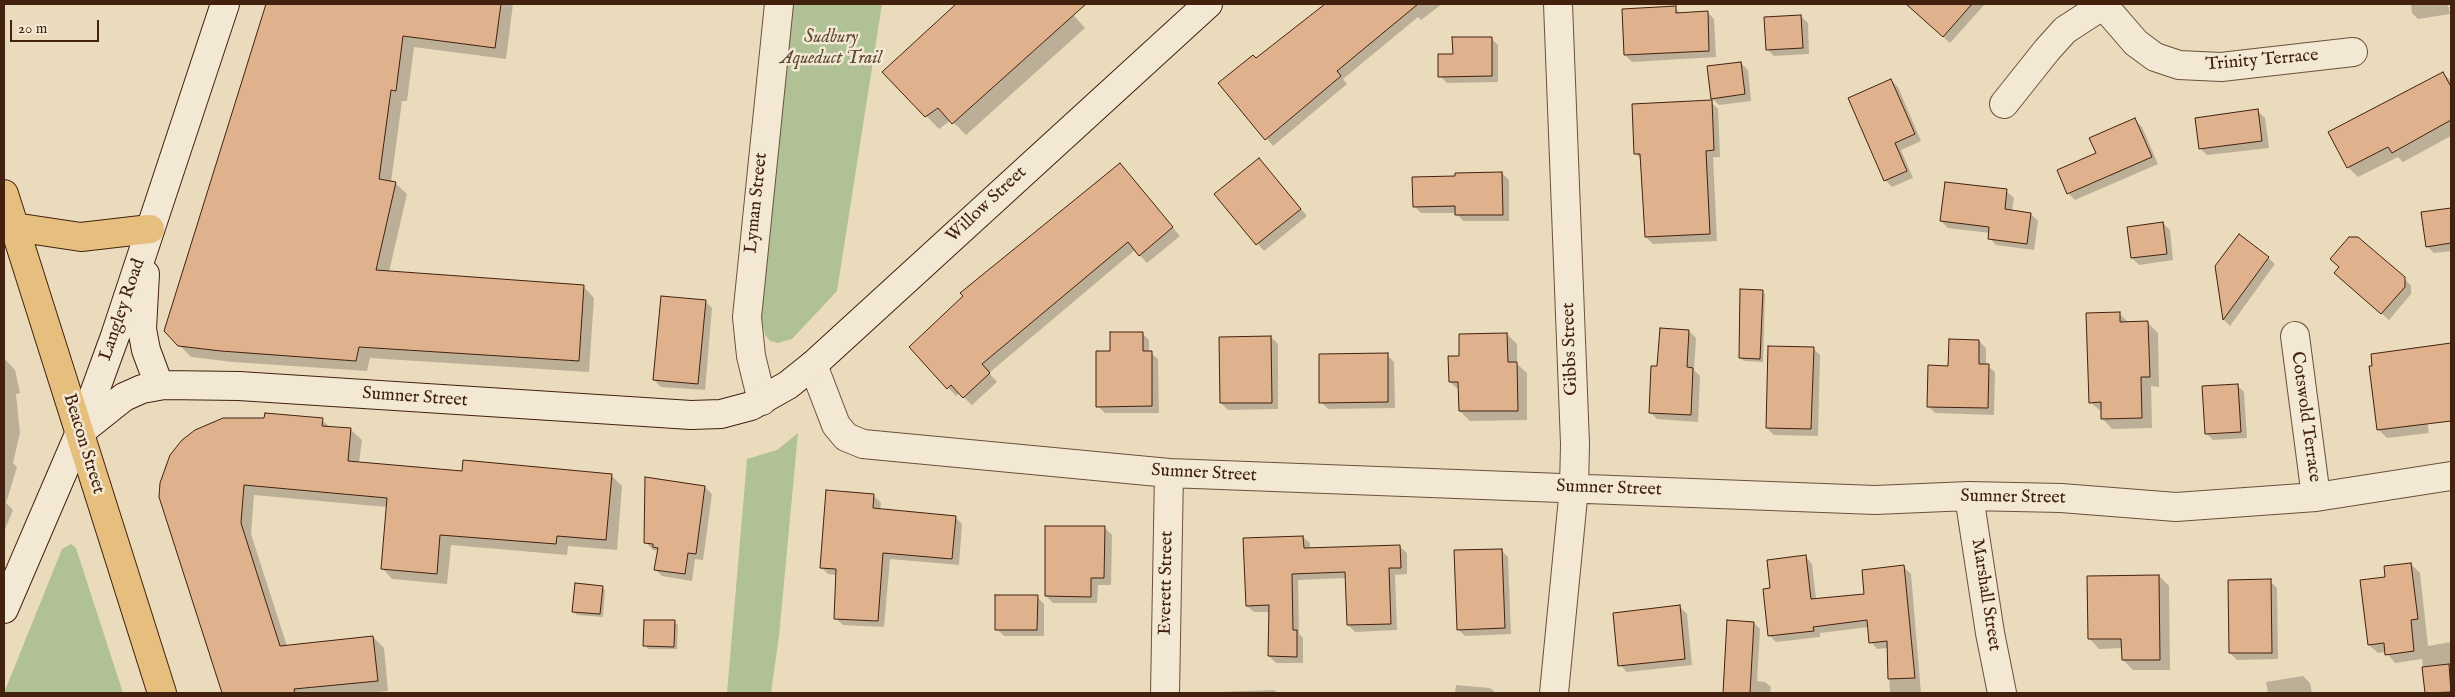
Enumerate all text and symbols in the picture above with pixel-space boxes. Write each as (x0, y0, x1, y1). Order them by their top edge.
scale bar (12, 10, 101, 42)
text: 20 m (18, 19, 47, 38)
park label: Sudbury Aqueduct Trail (780, 27, 882, 70)
street label: Trinity Terrace (2205, 45, 2319, 77)
street label: Lyman Street (741, 152, 773, 254)
street label: Willow Street (942, 162, 1032, 248)
street label: Langley Road (95, 256, 151, 364)
street label: Gibbs Street (1559, 302, 1583, 396)
street label: Cotswold Terrace (2285, 350, 2325, 484)
street label: Sumner Street (362, 384, 468, 412)
street label: Beacon Street (58, 391, 108, 497)
street label: Sumner Street (1151, 460, 1257, 488)
street label: Sumner Street (1556, 476, 1662, 502)
street label: Sumner Street (1960, 486, 2066, 510)
street label: Everett Street (1155, 531, 1179, 635)
street label: Marshall Street (1965, 537, 2005, 653)

